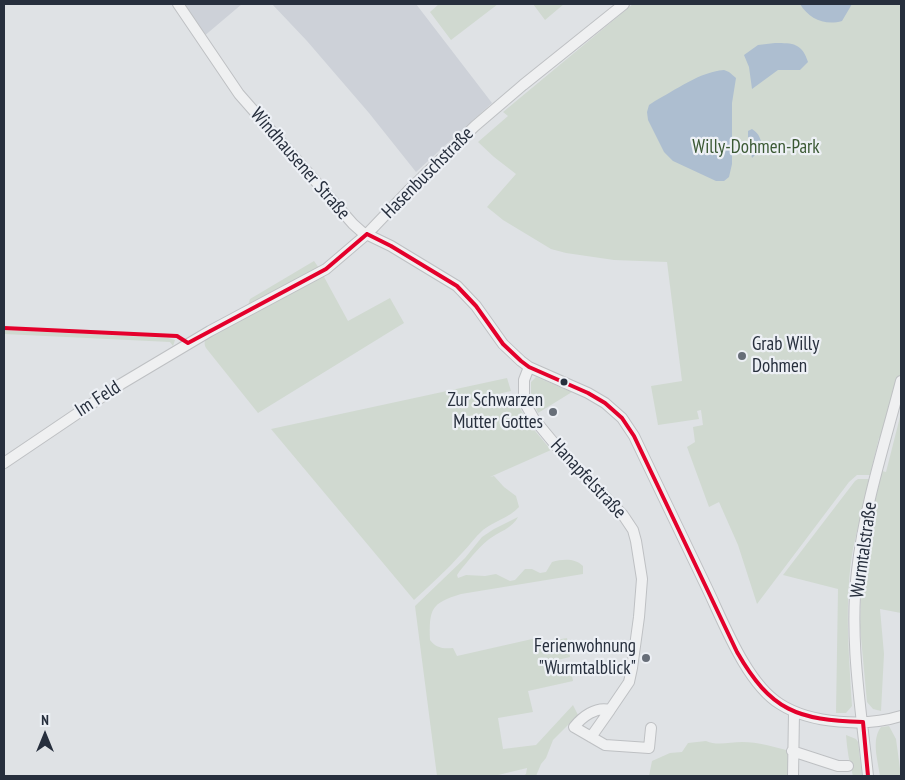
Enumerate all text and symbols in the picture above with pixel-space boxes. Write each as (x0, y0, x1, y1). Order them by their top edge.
street label: Windhausener Straße (245, 103, 355, 225)
street label: Hasenbuschstraße (378, 123, 478, 223)
park label: Willy-Dohmen-Park (692, 137, 820, 159)
place label: Grab Willy Dohmen (752, 334, 819, 378)
marker: Grab Willy Dohmen (736, 350, 748, 362)
street label: Im Feld (71, 376, 125, 422)
unlabelled marker (559, 377, 569, 387)
place label: Zur Schwarzen Mutter Gottes (447, 390, 543, 434)
marker: Zur Schwarzen Mutter Gottes (547, 406, 559, 418)
street label: Hanapfelstraße (545, 435, 631, 523)
street label: Wurmtalstraße (846, 501, 882, 599)
place label: Ferienwohnung "Wurmtalblick" (534, 636, 636, 680)
marker: Ferienwohnung "Wurmtalblick" (640, 652, 652, 664)
north arrow (20, 710, 70, 760)
text: N (41, 711, 49, 729)

